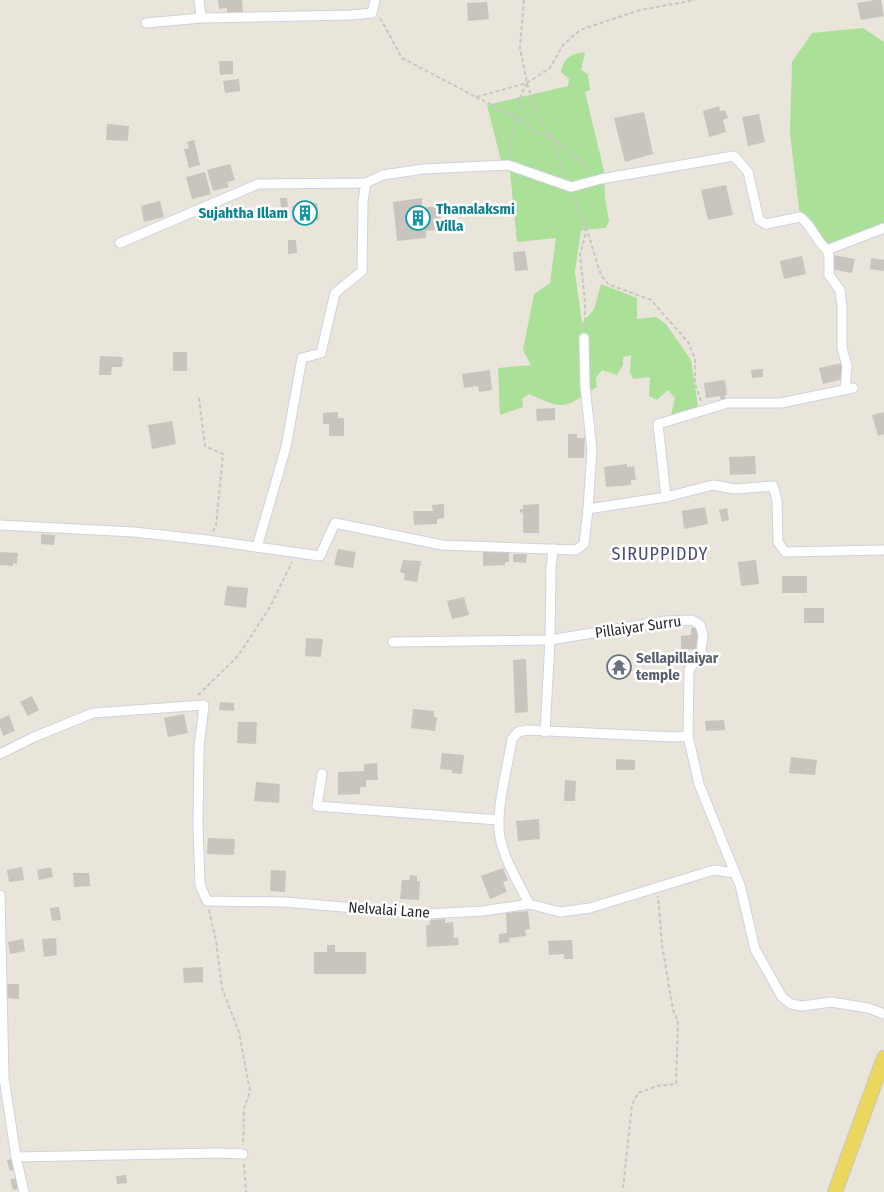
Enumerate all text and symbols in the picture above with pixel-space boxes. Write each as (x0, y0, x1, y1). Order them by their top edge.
building icon: Sujahtha Illam (292, 200, 318, 226)
place label: Thanalaksmi Villa (435, 200, 515, 235)
place label: Sujahtha Illam (198, 204, 288, 222)
building icon: Thanalaksmi Villa (405, 205, 431, 231)
district label: SIRUPPIDDY (612, 543, 708, 565)
street label: Pillaiyar Surru (594, 612, 682, 642)
place label: Sellapillaiyar temple (636, 649, 719, 684)
temple icon: Sellapillaiyar temple (606, 654, 632, 680)
street label: Nelvalai Lane (348, 898, 430, 922)

